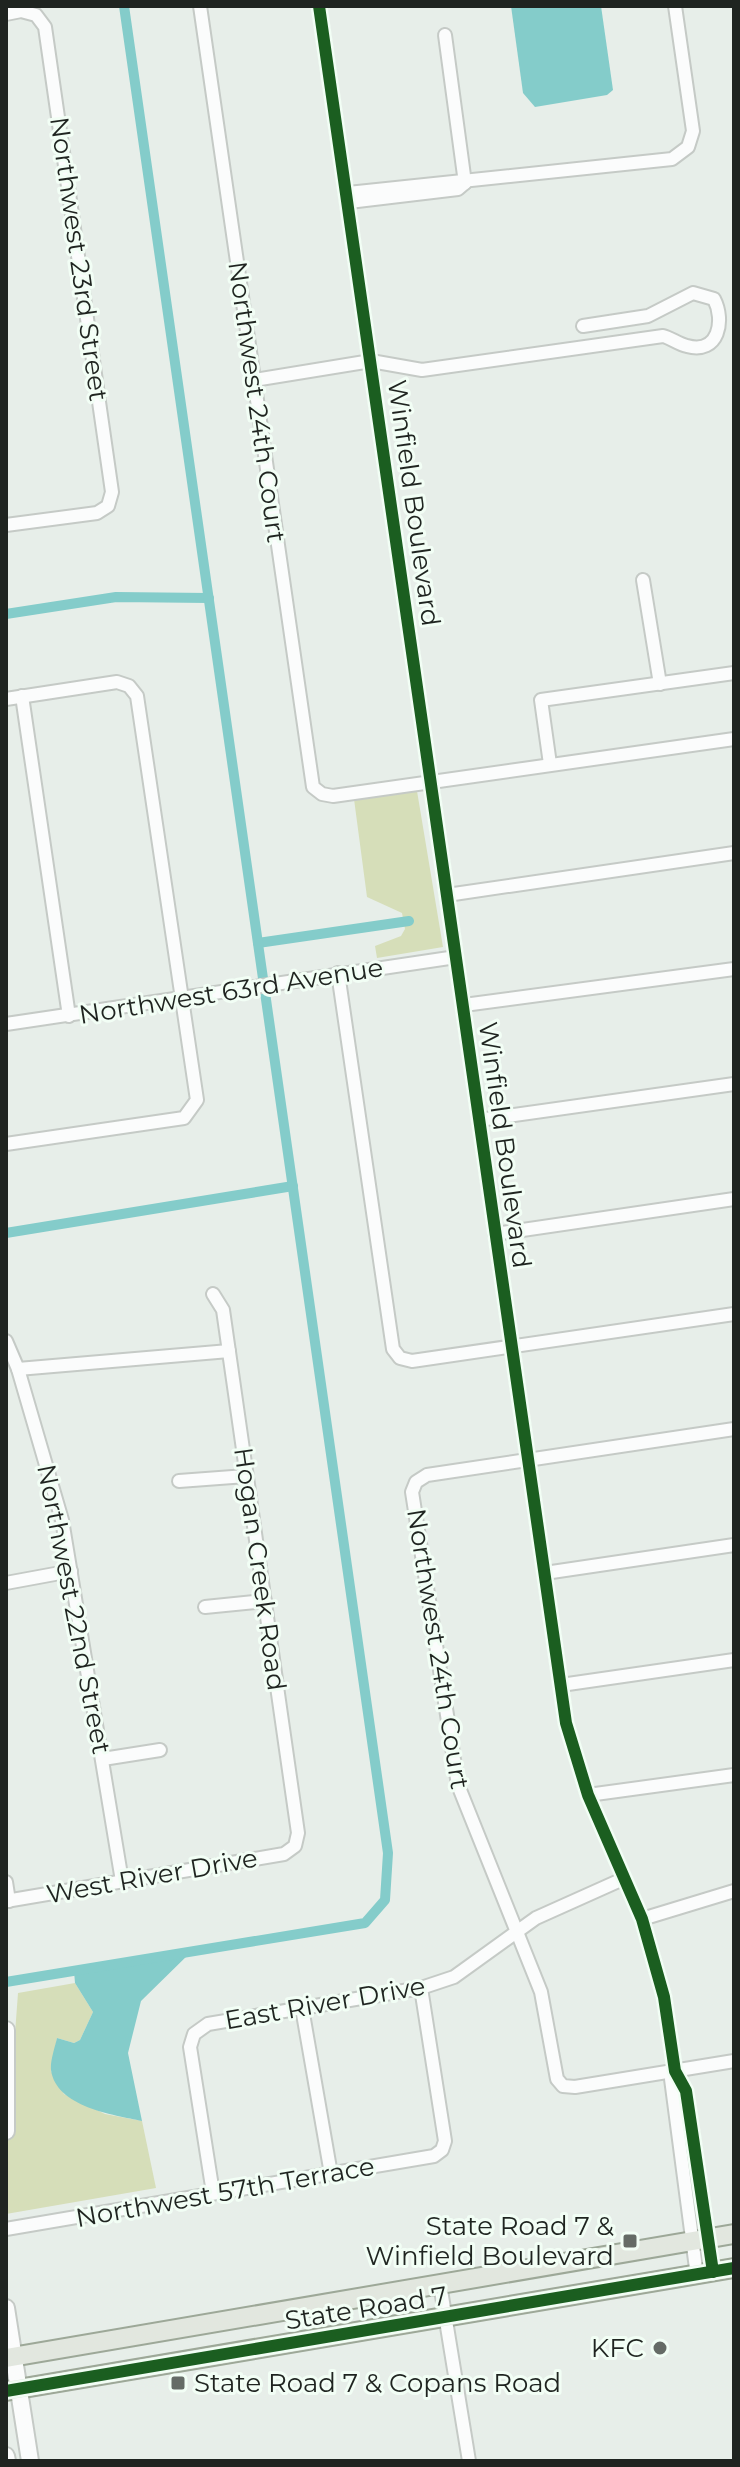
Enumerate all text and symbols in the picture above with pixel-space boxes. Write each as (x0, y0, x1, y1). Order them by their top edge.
street label: Northwest 23rd Street (43, 115, 115, 403)
street label: Northwest 24th Court (221, 259, 293, 545)
street label: Winfield Boulevard (381, 378, 447, 628)
street label: Northwest 63rd Avenue (77, 951, 385, 1031)
street label: Winfield Boulevard (472, 1020, 538, 1270)
street label: Hogan Creek Road (227, 1445, 293, 1693)
street label: Northwest 22nd Street (30, 1461, 118, 1757)
street label: Northwest 24th Court (400, 1506, 476, 1792)
street label: West River Drive (44, 1842, 260, 1910)
street label: East River Drive (222, 1970, 428, 2036)
street label: Northwest 57th Terrace (73, 2150, 377, 2234)
place label: State Road 7 & Winfield Boulevard (366, 2210, 615, 2272)
marker: State Road 7 & Winfield Boulevard (621, 2232, 639, 2250)
street label: State Road 7 (282, 2279, 450, 2337)
place label: KFC (591, 2332, 644, 2364)
marker: KFC (651, 2339, 669, 2357)
place label: State Road 7 & Copans Road (194, 2367, 561, 2399)
marker: State Road 7 & Copans Road (169, 2374, 187, 2392)

